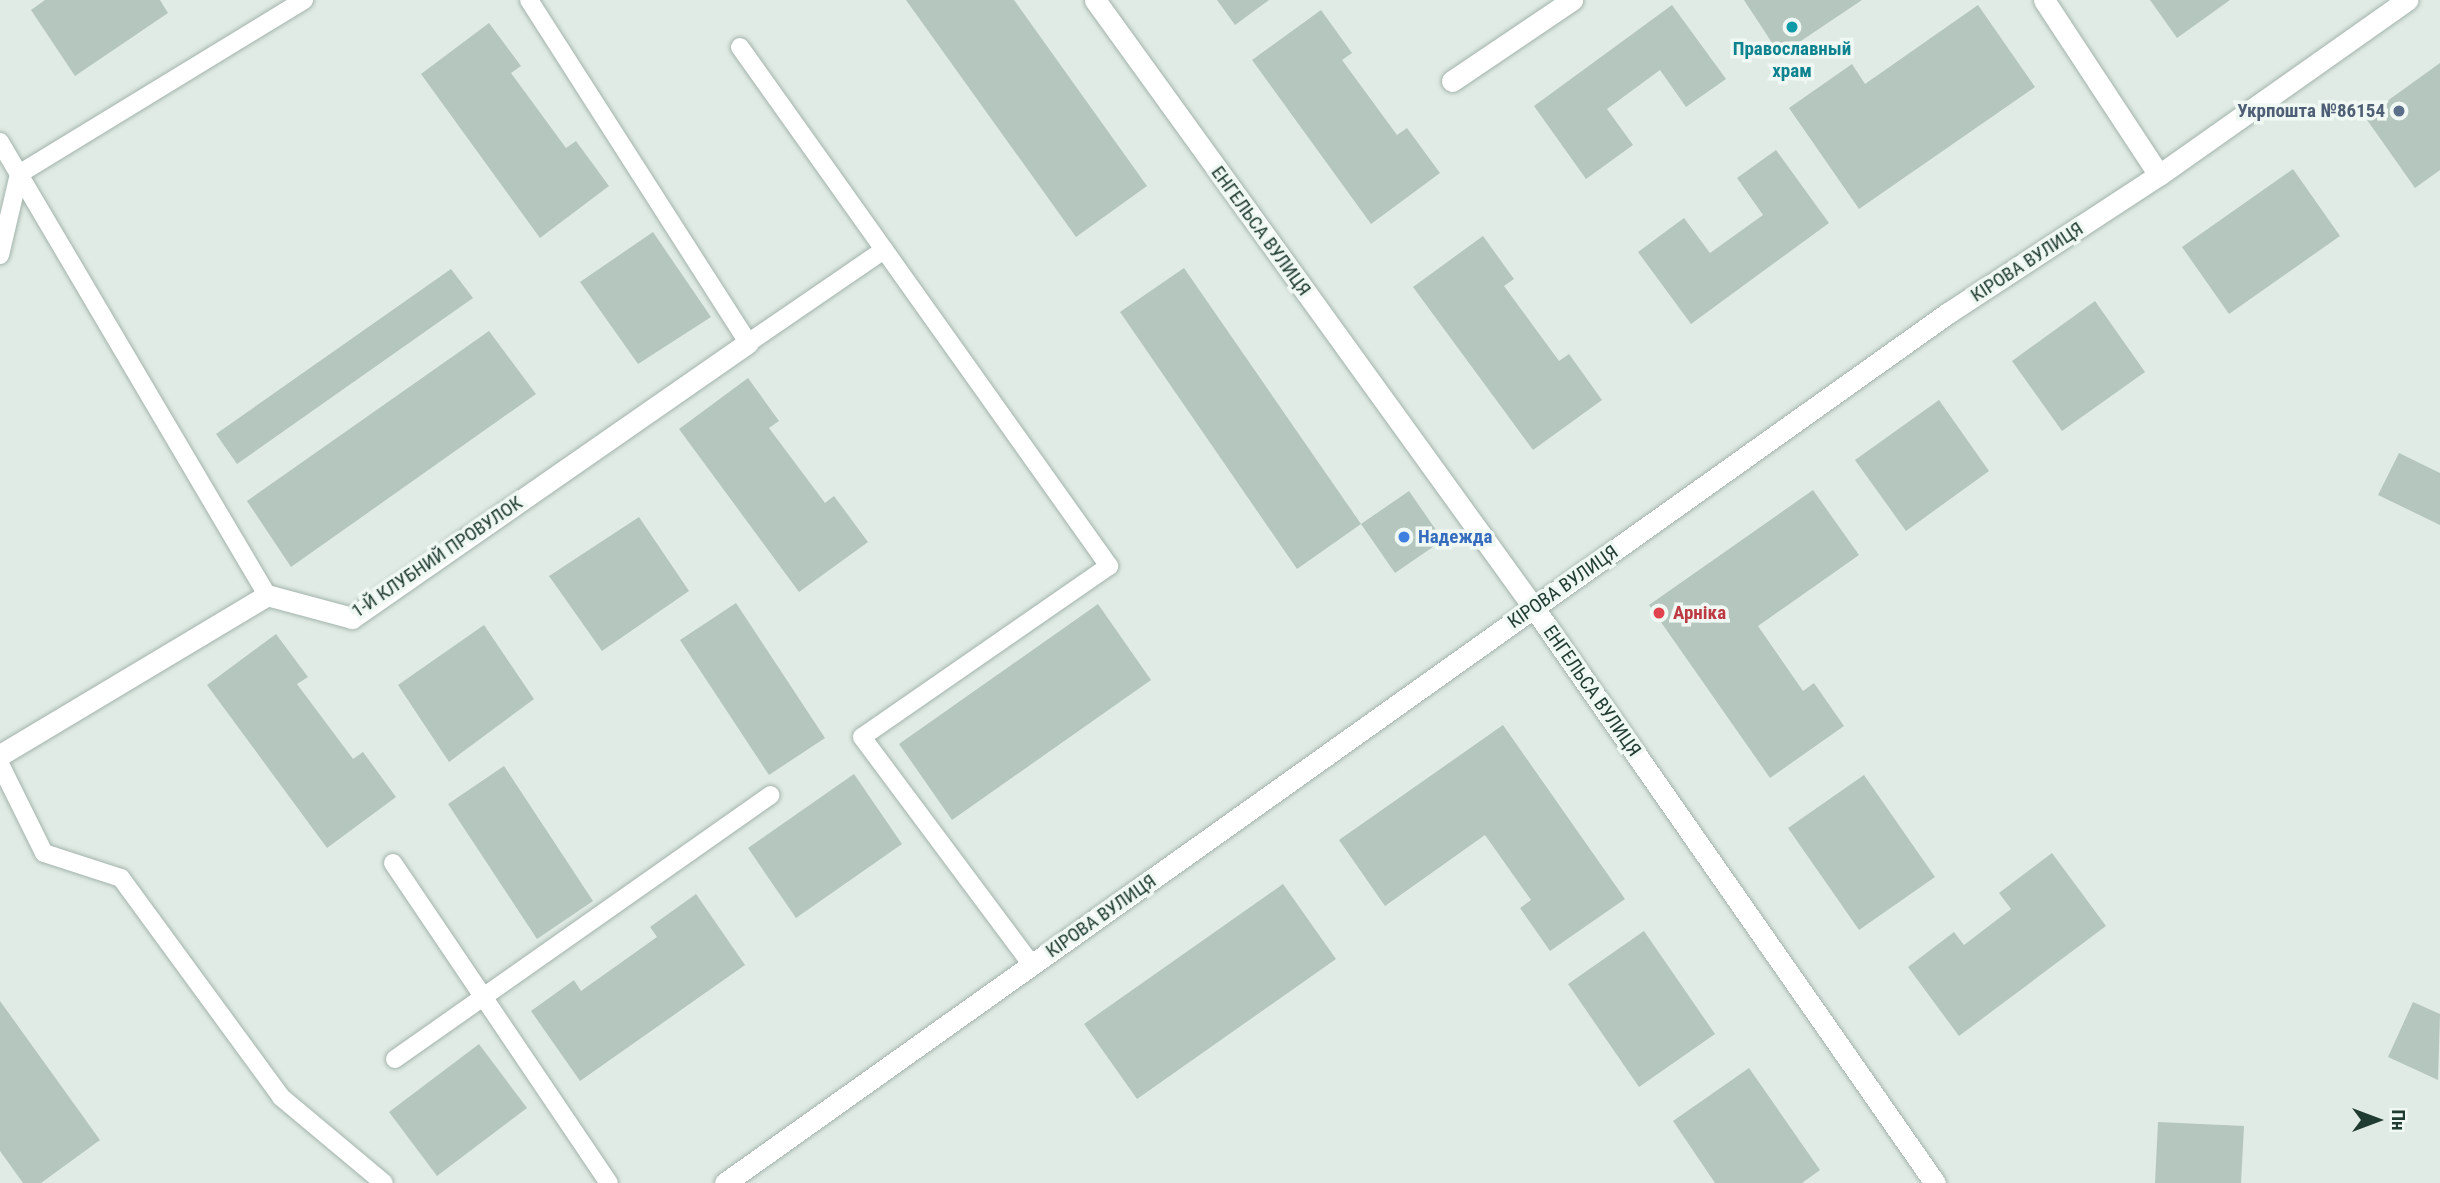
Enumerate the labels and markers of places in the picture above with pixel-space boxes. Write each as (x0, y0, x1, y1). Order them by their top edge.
marker: Православный храм (1784, 19, 1800, 35)
place label: Православный храм (1733, 38, 1851, 82)
place label: Укрпошта №86154 (2237, 100, 2385, 122)
marker: Укрпошта №86154 (2391, 103, 2407, 119)
place label: Надежда (1418, 526, 1492, 548)
marker: Надежда (1396, 529, 1412, 545)
place label: Арніка (1673, 602, 1726, 624)
marker: Арніка (1651, 605, 1667, 621)

